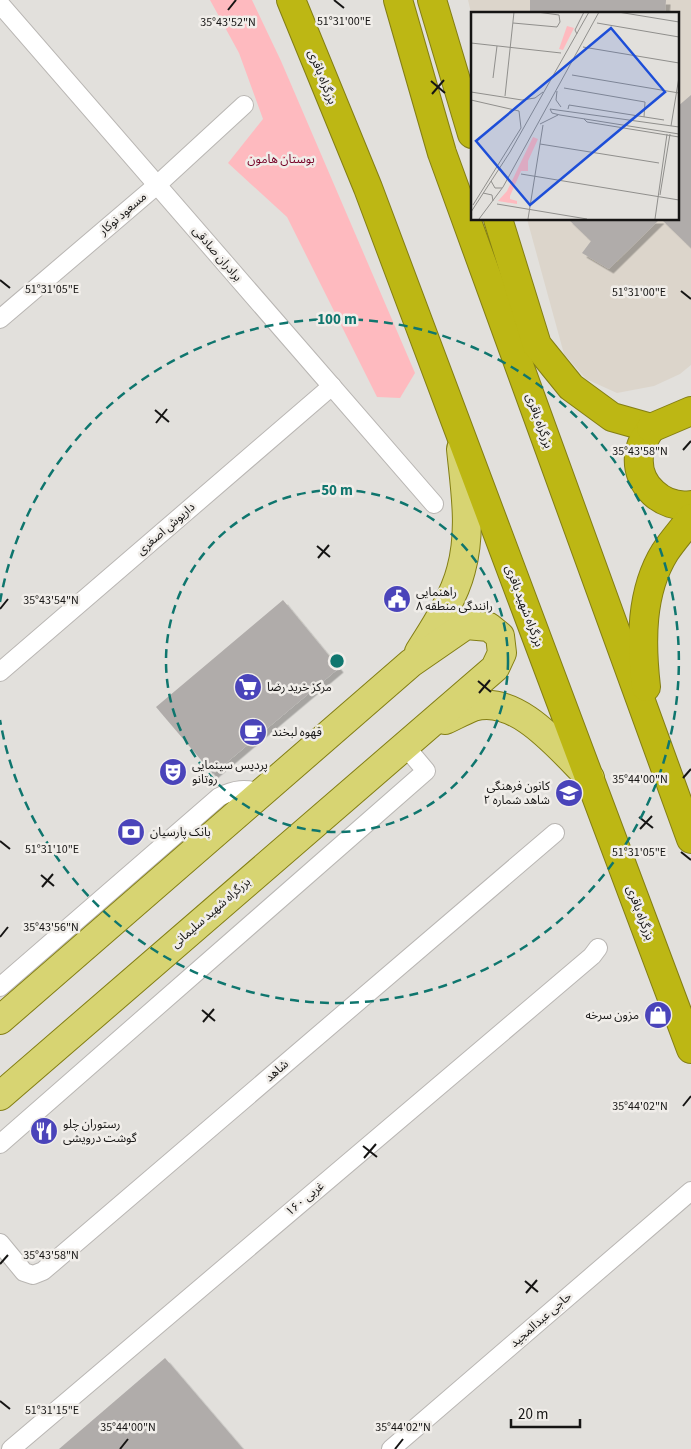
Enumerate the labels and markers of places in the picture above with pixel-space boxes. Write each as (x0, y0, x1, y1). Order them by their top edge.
public building icon: راهنمایی رانندگی منطقه ۸ (382, 584, 412, 614)
place label: راهنمایی رانندگی منطقه ۸ (416, 584, 493, 615)
centre of rings (328, 652, 346, 670)
supermarket icon: مرکز خرید رضا (233, 672, 263, 702)
place label: مرکز خرید رضا (267, 679, 332, 696)
cafe icon: قهوه لبخند (238, 717, 268, 747)
place label: قهوه لبخند (272, 724, 322, 741)
theatre icon: پردیس سینمایی روتانو (158, 757, 188, 787)
place label: پردیس سینمایی روتانو (192, 757, 268, 788)
place label: کانون فرهنگی شاهد شماره ۲ (484, 778, 551, 809)
school or university icon: کانون فرهنگی شاهد شماره ۲ (554, 778, 584, 808)
bank icon: بانک پارسیان (116, 817, 146, 847)
place label: بانک پارسیان (150, 824, 211, 841)
shop icon: مزون سرخه (643, 1000, 673, 1030)
place label: مزون سرخه (585, 1007, 639, 1024)
restaurant icon: رستوران چلو گوشت درویشی (29, 1116, 59, 1146)
place label: رستوران چلو گوشت درویشی (63, 1116, 138, 1147)

